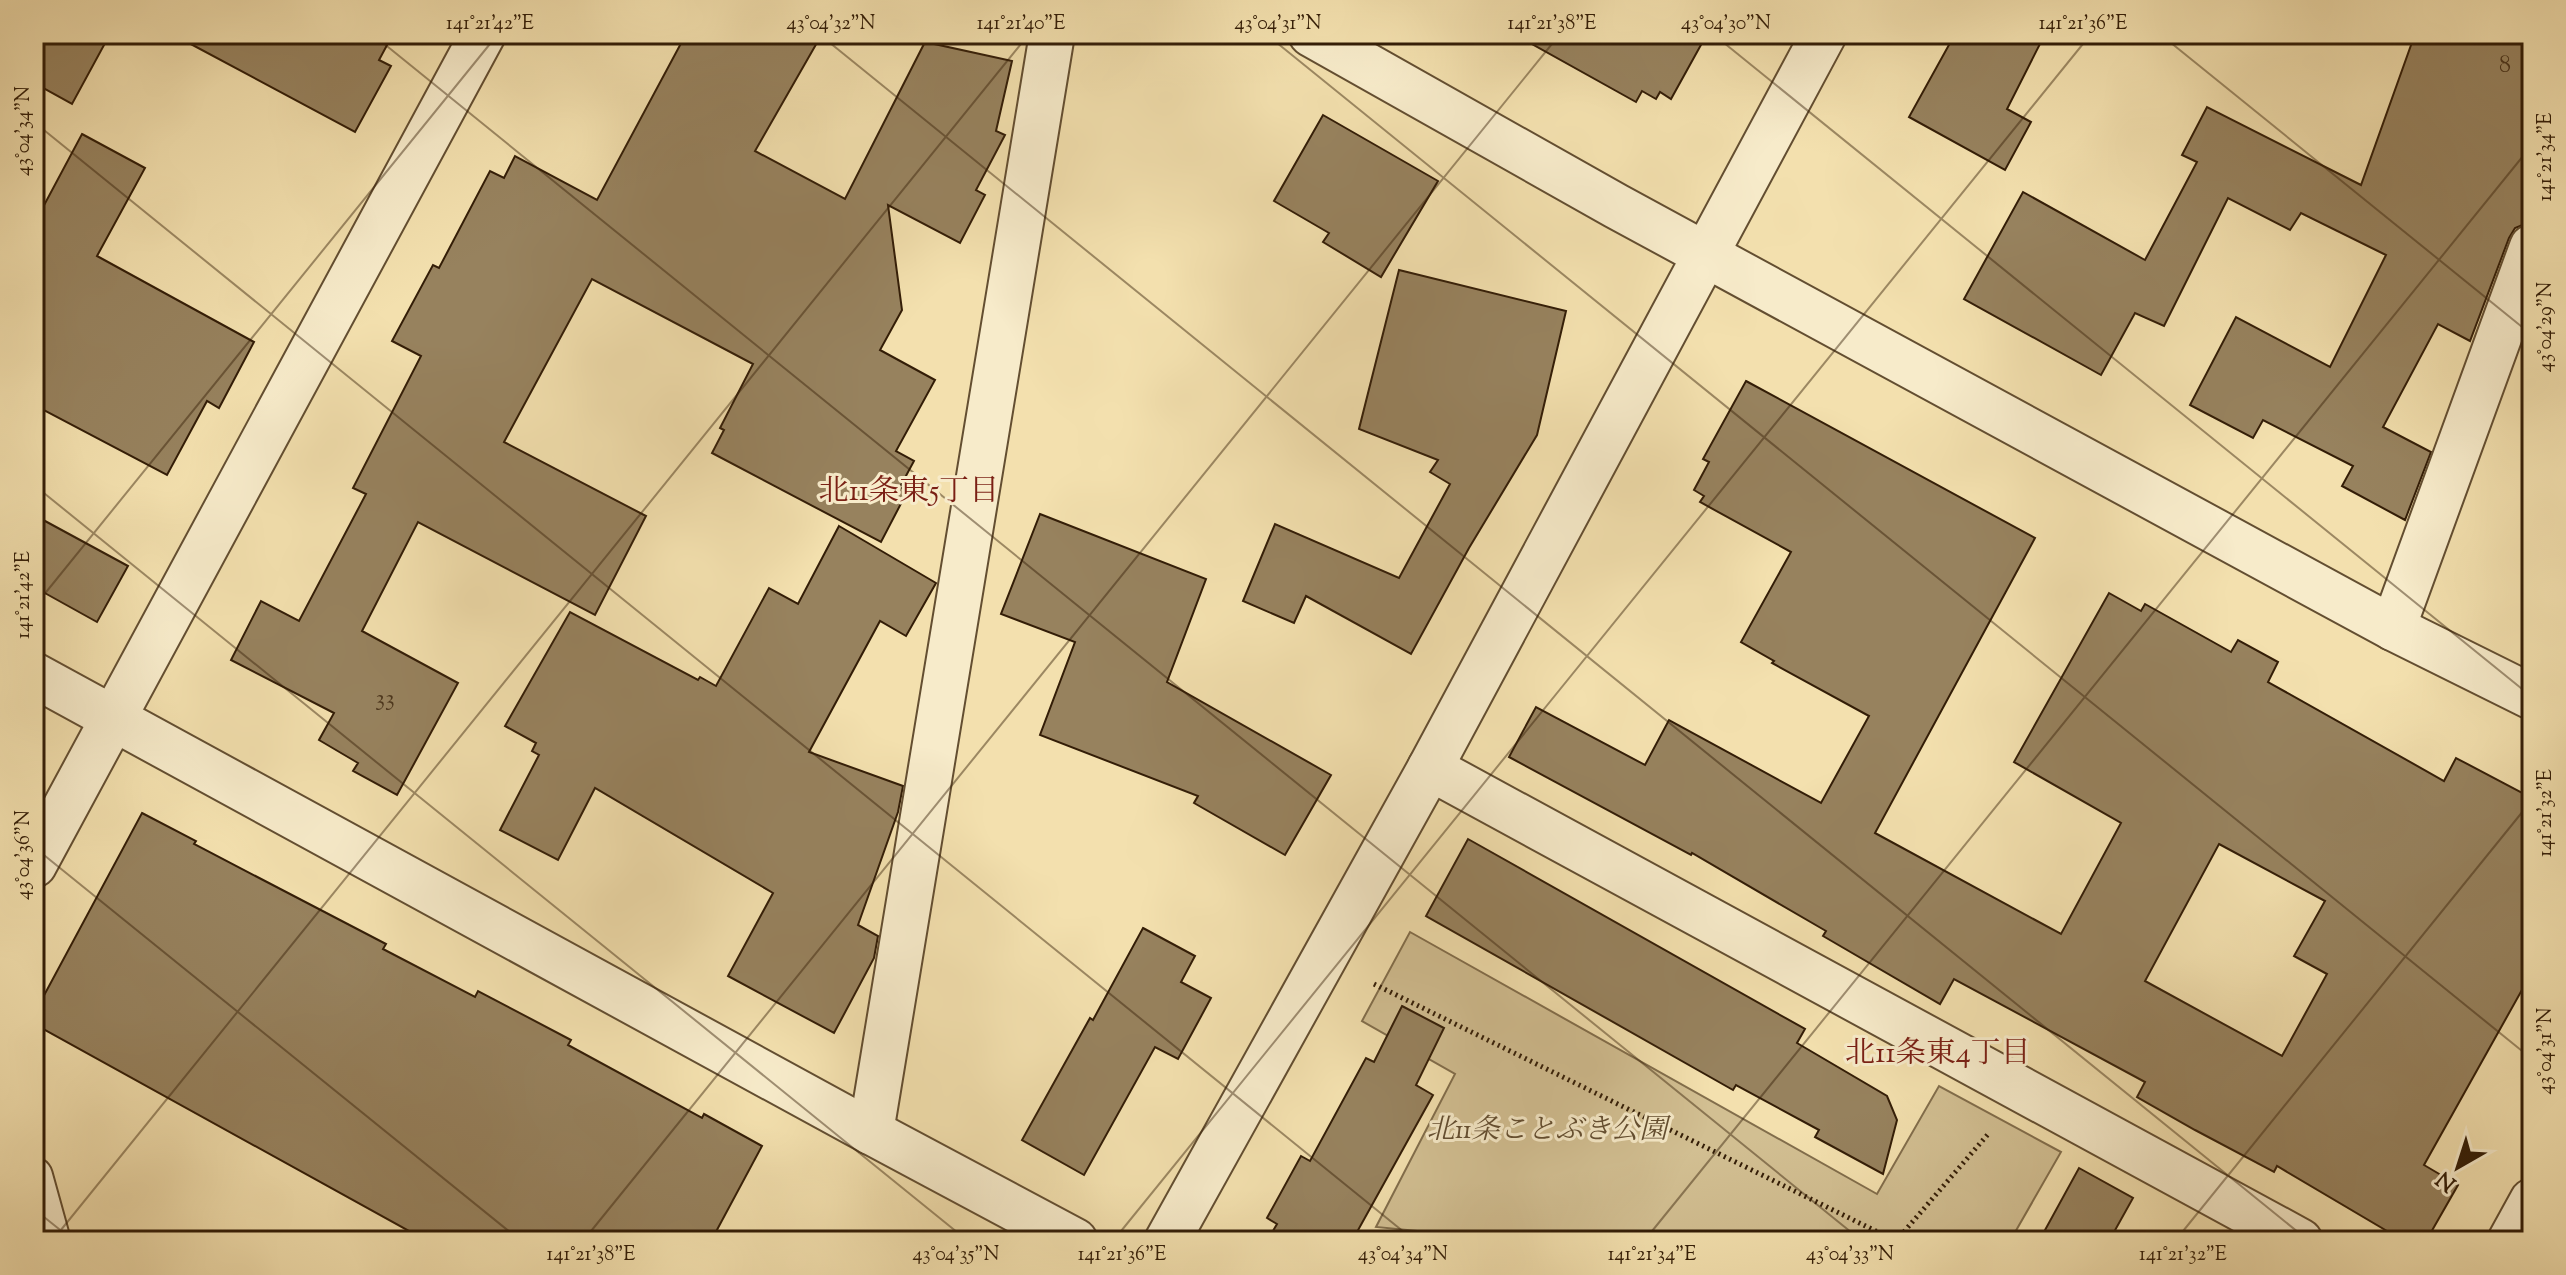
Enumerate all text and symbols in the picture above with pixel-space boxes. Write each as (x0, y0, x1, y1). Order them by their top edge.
text: 141°21'42"E (446, 10, 534, 39)
text: 43°04'32"N (786, 10, 876, 39)
text: 141°21'40"E (977, 10, 1065, 39)
text: 43°04'31"N (1235, 10, 1322, 39)
text: 141°21'38"E (1508, 10, 1596, 39)
text: 43°04'30"N (1681, 10, 1771, 39)
text: 141°21'36"E (2039, 10, 2127, 39)
house number: 8 (2499, 49, 2511, 83)
text: 43°04'34"N (10, 86, 39, 176)
text: 141°21'34"E (2532, 113, 2561, 201)
text: 43°04'29"N (2532, 282, 2561, 372)
district label: 北11条東5丁目 (819, 471, 999, 514)
text: 141°21'42"E (10, 551, 39, 639)
house number: 33 (375, 682, 395, 716)
text: 141°21'32"E (2532, 769, 2561, 857)
text: 43°04'36"N (10, 810, 39, 900)
text: 43°04'31"N (2532, 1007, 2561, 1094)
district label: 北11条東4丁目 (1845, 1033, 2031, 1076)
park label: 北11条ことぶき公園 (1427, 1111, 1671, 1151)
north arrow (2418, 1127, 2498, 1207)
text: N (2430, 1162, 2464, 1198)
text: 141°21'38"E (547, 1241, 635, 1270)
text: 43°04'35"N (912, 1241, 1000, 1270)
text: 141°21'36"E (1078, 1241, 1166, 1270)
text: 43°04'34"N (1358, 1241, 1448, 1270)
text: 141°21'34"E (1608, 1241, 1696, 1270)
text: 43°04'33"N (1806, 1241, 1894, 1270)
text: 141°21'32"E (2139, 1241, 2227, 1270)

